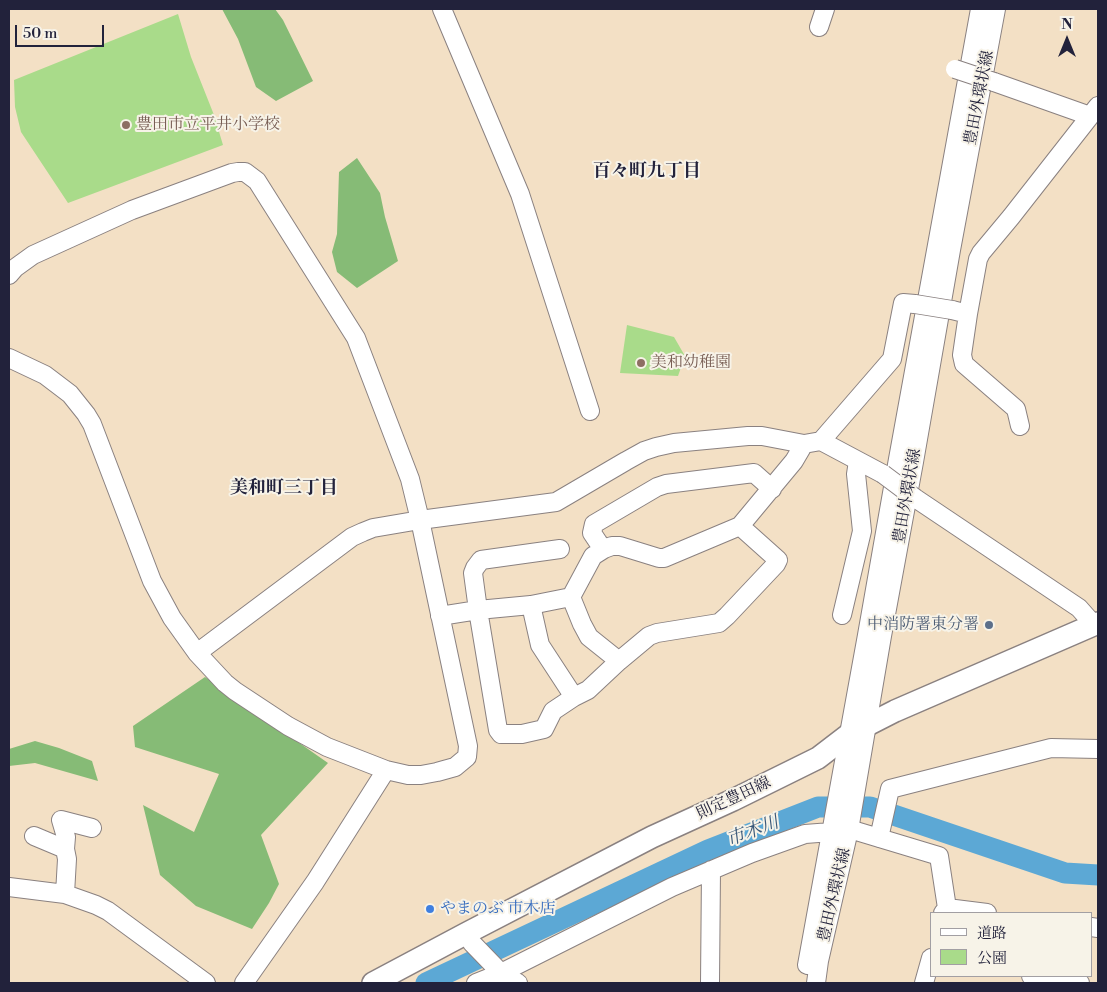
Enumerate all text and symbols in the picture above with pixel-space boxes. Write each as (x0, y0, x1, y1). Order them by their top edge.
scale bar (18, 15, 106, 47)
north arrow (1042, 15, 1092, 65)
text: N (1061, 16, 1073, 34)
text: 50 m (23, 24, 57, 43)
street label: 豊田外環状線 (961, 49, 999, 147)
place label: 豊田市立平井小学校 (136, 115, 280, 135)
marker: 豊田市立平井小学校 (120, 119, 132, 131)
district label: 百々町九丁目 (593, 161, 701, 183)
place label: 美和幼稚園 (651, 353, 731, 373)
marker: 美和幼稚園 (635, 357, 647, 369)
street label: 豊田外環状線 (890, 447, 926, 545)
district label: 美和町三丁目 (230, 478, 338, 500)
place label: 中消防署東分署 (867, 615, 979, 635)
marker: 中消防署東分署 (983, 619, 995, 631)
street label: 則定豊田線 (694, 773, 774, 825)
water label: 市木川 (724, 812, 782, 852)
street label: 豊田外環状線 (815, 846, 855, 944)
place label: やまのぶ 市木店 (440, 899, 555, 919)
marker: やまのぶ 市木店 (424, 903, 436, 915)
legend (930, 912, 1092, 977)
text: 道路 (977, 924, 1007, 943)
text: 公園 (977, 949, 1007, 968)

